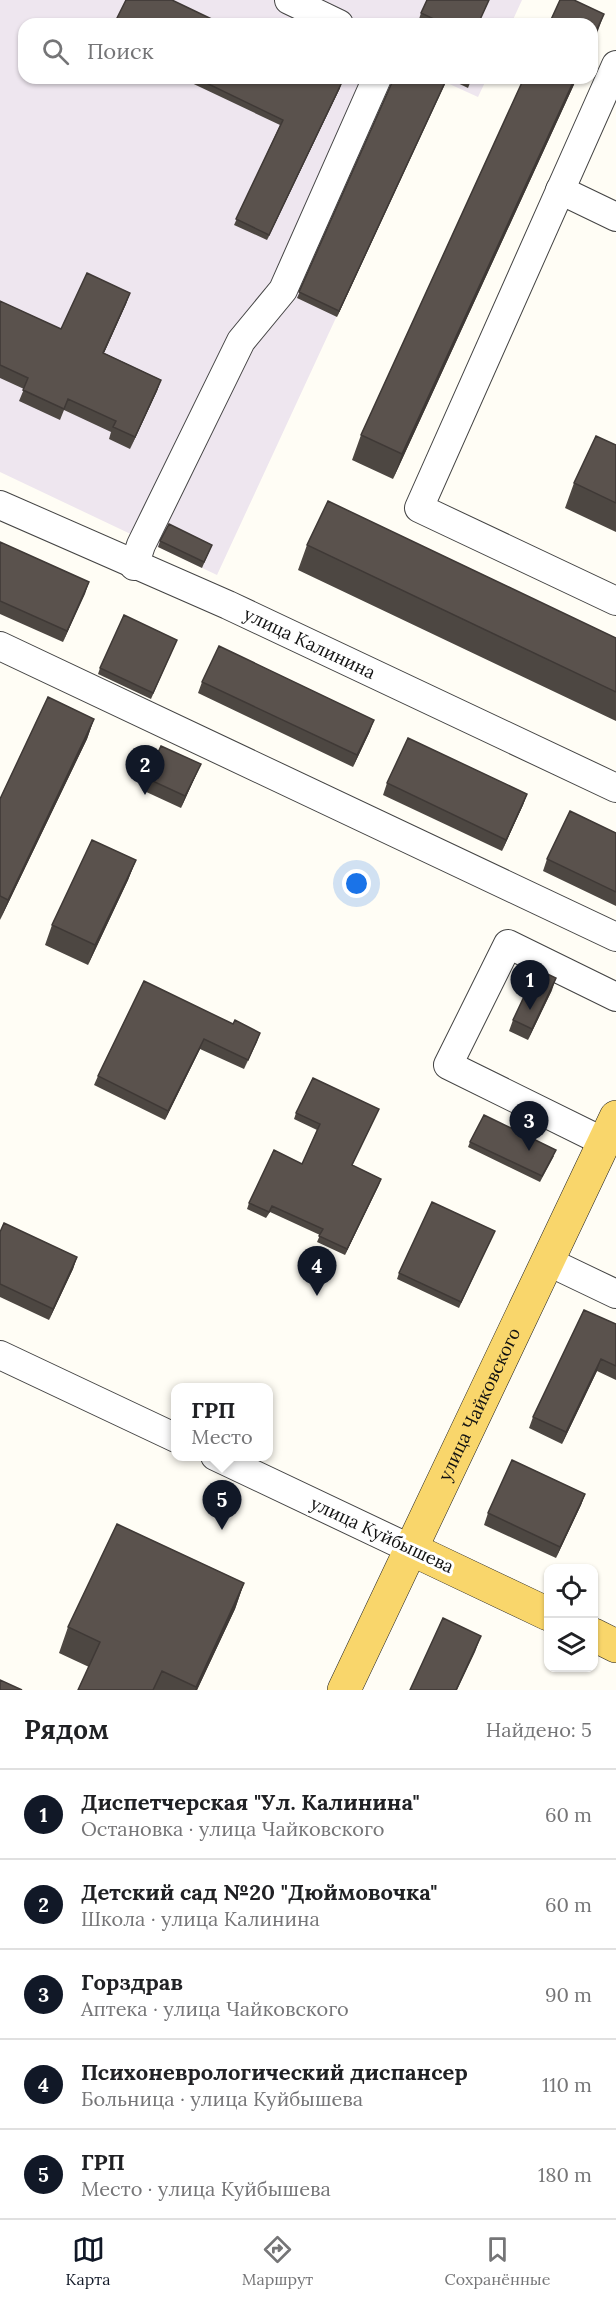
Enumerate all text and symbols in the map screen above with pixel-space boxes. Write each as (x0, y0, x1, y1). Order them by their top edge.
search box (18, 18, 598, 84)
icon: search (39, 35, 72, 68)
text: Поиск (87, 37, 153, 65)
street label: улица Калинина (240, 602, 379, 684)
pin: 2 (126, 746, 164, 795)
your location (342, 869, 371, 898)
pin: 1 (510, 960, 550, 1010)
pin: 3 (510, 1102, 548, 1151)
pin: 4 (298, 1246, 336, 1296)
street label: улица Чайковского (433, 1324, 525, 1485)
popup (171, 1383, 273, 1461)
text: ГРП (191, 1396, 235, 1424)
text: Место (191, 1424, 253, 1449)
pin: 5 (202, 1480, 242, 1530)
street label: улица Куйбышева (307, 1491, 458, 1578)
map controls (544, 1564, 598, 1672)
button: locate (544, 1564, 598, 1618)
button: layers (544, 1618, 598, 1672)
text: Рядом (24, 1713, 109, 1746)
text: Найдено: 5 (486, 1717, 592, 1742)
text: Диспетчерская "Ул. Калинина" (81, 1788, 420, 1816)
text: 1 (39, 1802, 48, 1827)
text: 60 m (545, 1802, 592, 1827)
text: Остановка · улица Чайковского (81, 1816, 384, 1841)
text: Детский сад №20 "Дюймовочка" (81, 1878, 437, 1906)
text: 2 (38, 1892, 49, 1917)
text: 60 m (545, 1892, 592, 1917)
text: Школа · улица Калинина (81, 1906, 320, 1931)
text: Горздрав (81, 1968, 183, 1996)
text: 3 (38, 1982, 49, 2007)
text: 90 m (545, 1982, 592, 2007)
text: Аптека · улица Чайковского (81, 1996, 349, 2021)
text: Психоневрологический диспансер (81, 2058, 468, 2086)
text: 4 (38, 2072, 49, 2097)
text: 110 m (542, 2072, 592, 2097)
text: Больница · улица Куйбышева (81, 2086, 363, 2111)
text: ГРП (81, 2148, 125, 2176)
text: 5 (38, 2162, 49, 2187)
text: 180 m (538, 2162, 592, 2187)
text: Место · улица Куйбышева (81, 2176, 331, 2201)
tab: Карта (66, 2233, 111, 2289)
tab: Маршрут (242, 2233, 313, 2289)
tab: Сохранённые (444, 2233, 550, 2289)

